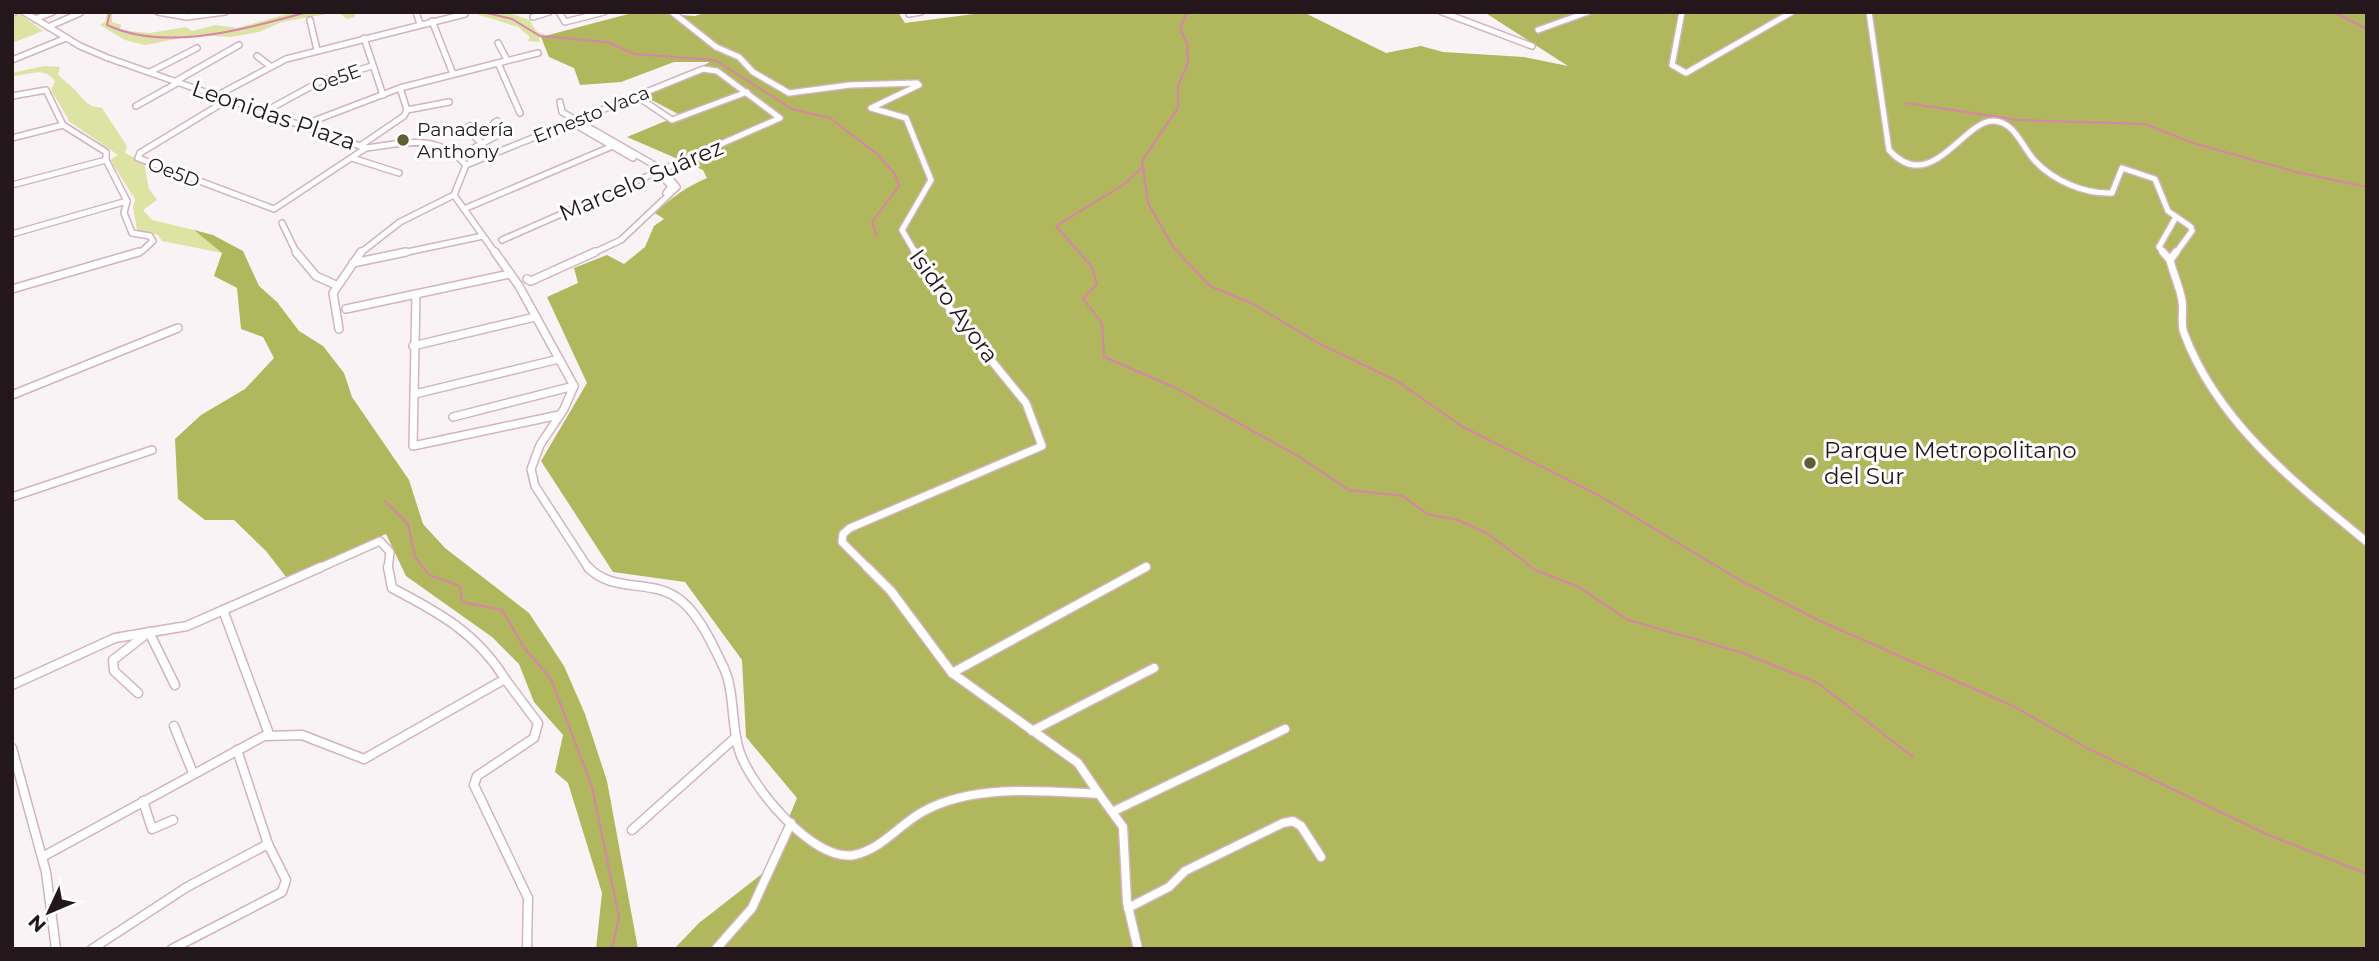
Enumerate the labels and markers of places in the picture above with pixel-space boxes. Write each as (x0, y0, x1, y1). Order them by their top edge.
place label: Panadería Anthony (417, 118, 514, 163)
marker: Panadería Anthony (395, 132, 411, 148)
place label: Parque Metropolitano del Sur (1824, 436, 2077, 490)
marker: Parque Metropolitano del Sur (1802, 455, 1818, 471)

